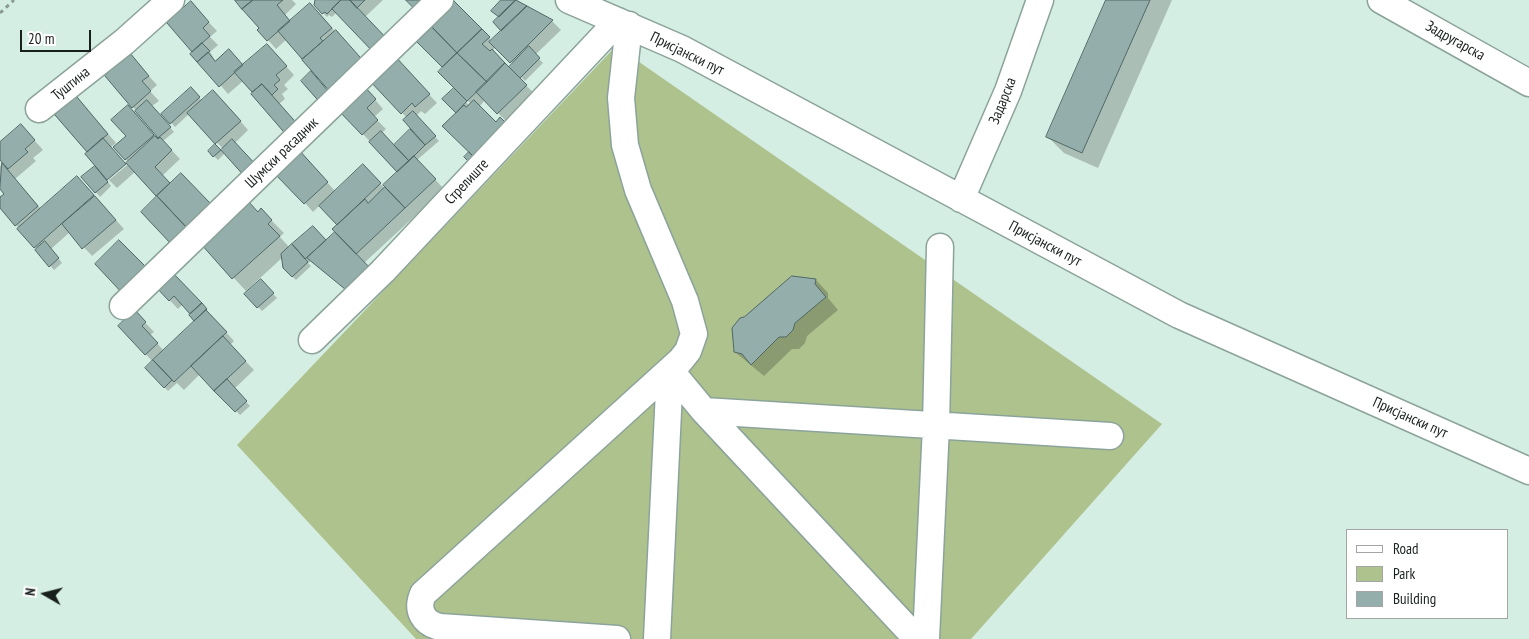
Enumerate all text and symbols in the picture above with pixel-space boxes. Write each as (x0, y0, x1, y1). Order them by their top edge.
street label: Задругарска (1422, 17, 1488, 65)
scale bar (22, 20, 94, 52)
street label: Присјански пут (647, 28, 727, 80)
text: 20 m (28, 29, 54, 48)
street label: Туштина (48, 63, 94, 105)
street label: Задарска (986, 75, 1020, 127)
street label: Шумски расадник (242, 114, 322, 192)
street label: Стрелиште (441, 155, 493, 209)
street label: Присјански пут (1005, 217, 1085, 271)
street label: Присјански пут (1370, 394, 1450, 442)
legend (1346, 529, 1509, 619)
text: Road (1393, 539, 1419, 558)
text: Park (1393, 564, 1415, 583)
north arrow (20, 569, 70, 619)
text: N (21, 587, 40, 597)
text: Building (1393, 589, 1436, 608)

